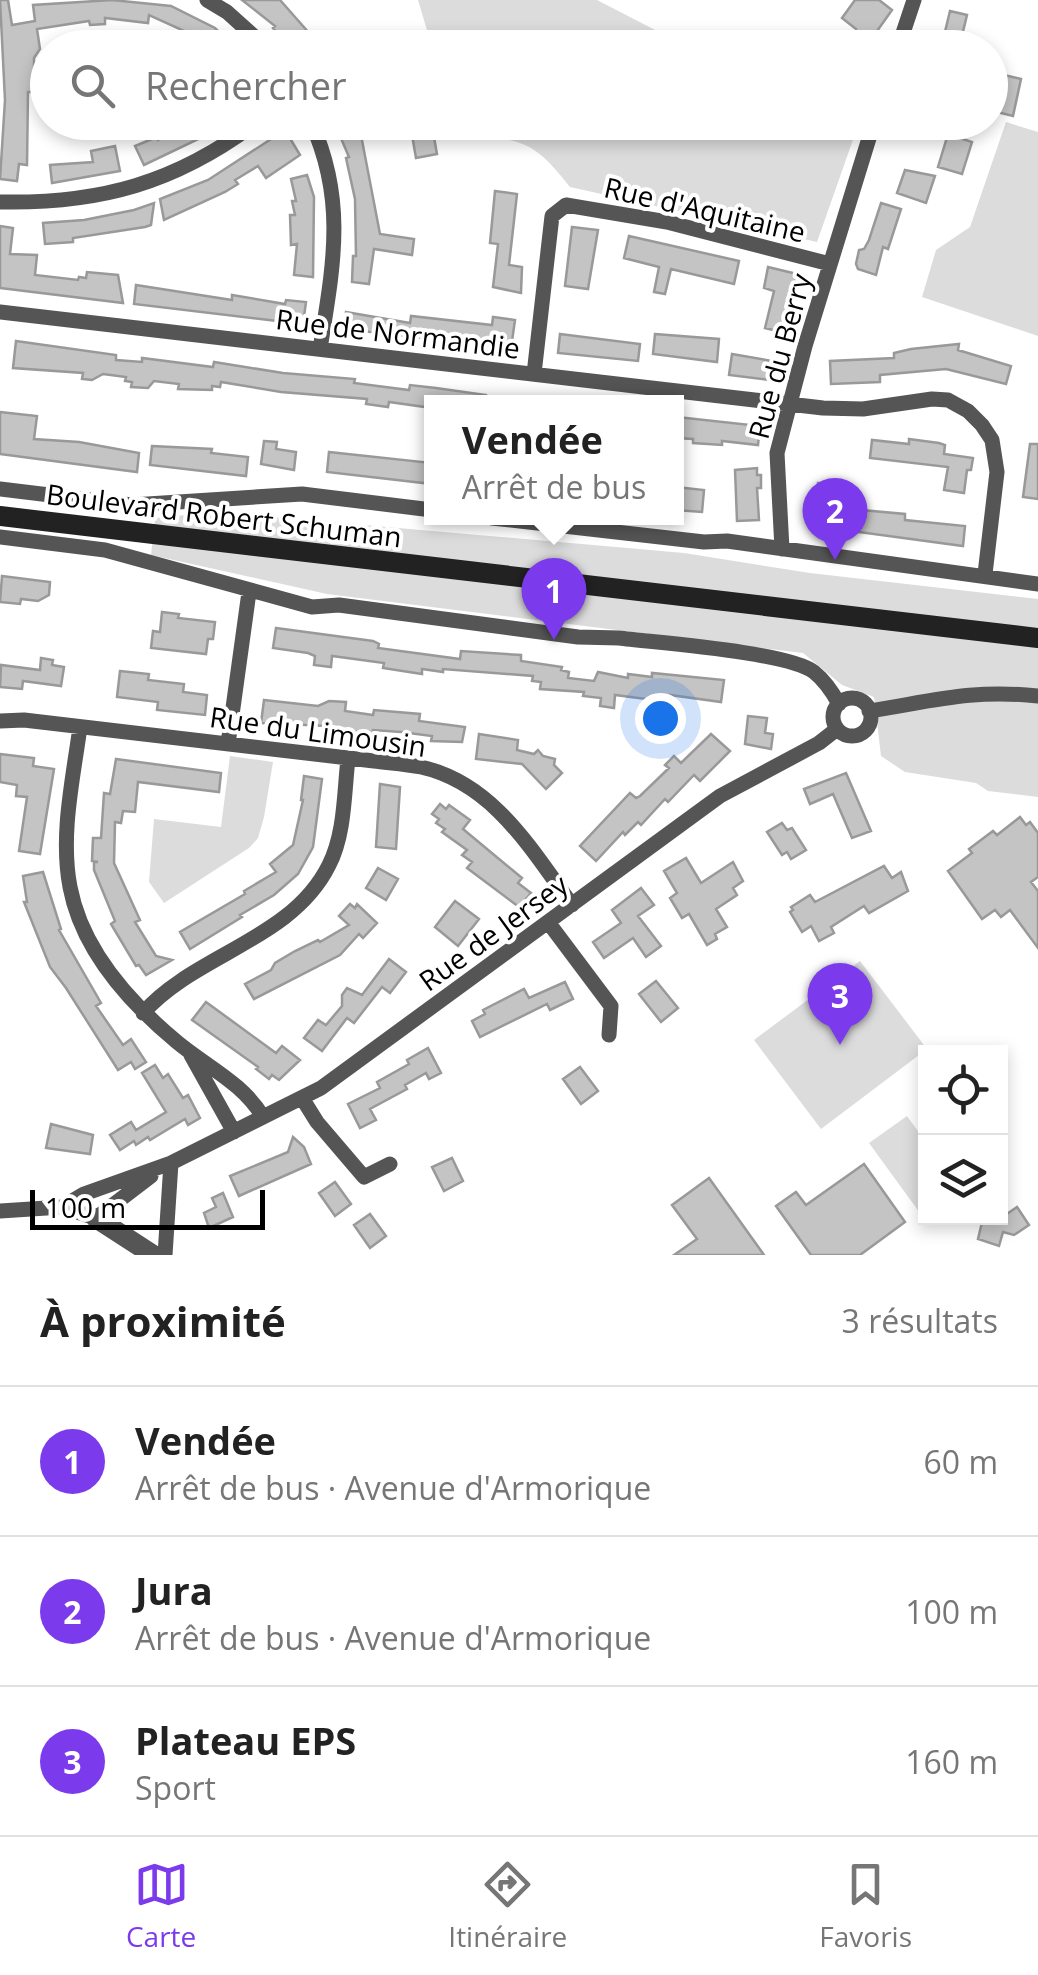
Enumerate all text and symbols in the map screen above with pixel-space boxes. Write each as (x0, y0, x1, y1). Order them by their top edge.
search box (30, 30, 1008, 140)
icon: search (65, 58, 120, 113)
text: Rechercher (145, 59, 347, 111)
street label: Rue d'Aquitaine (601, 167, 809, 251)
street label: Rue du Berry (739, 268, 820, 443)
street label: Rue de Normandie (274, 299, 522, 367)
popup (424, 395, 684, 525)
text: Vendée (462, 413, 603, 465)
text: Arrêt de bus (462, 465, 646, 508)
street label: Boulevard Robert Schuman (44, 474, 404, 556)
pin: 2 (802, 478, 868, 560)
pin: 1 (522, 558, 586, 640)
your location (635, 693, 686, 744)
street label: Rue du Limousin (207, 697, 429, 765)
street label: Rue de Jersey (411, 865, 576, 999)
pin: 3 (808, 962, 872, 1045)
map controls (918, 1045, 1008, 1225)
button: locate (918, 1045, 1008, 1135)
button: layers (918, 1135, 1008, 1225)
scale bar (30, 1185, 265, 1230)
text: 100 m (45, 1188, 126, 1226)
text: À proximité (40, 1292, 286, 1349)
text: 3 résultats (842, 1299, 998, 1342)
text: Vendée (135, 1414, 276, 1466)
text: 1 (63, 1440, 82, 1483)
text: 60 m (923, 1440, 998, 1483)
text: Arrêt de bus · Avenue d'Armorique (135, 1466, 651, 1509)
text: Jura (135, 1564, 213, 1616)
text: 2 (63, 1590, 82, 1633)
text: 100 m (905, 1590, 998, 1633)
text: Arrêt de bus · Avenue d'Armorique (135, 1616, 651, 1659)
text: Plateau EPS (135, 1714, 356, 1766)
text: 3 (63, 1740, 82, 1783)
text: 160 m (905, 1740, 998, 1783)
text: Sport (135, 1766, 216, 1809)
tab: Carte (126, 1857, 196, 1955)
tab: Itinéraire (448, 1857, 567, 1955)
tab: Favoris (819, 1857, 912, 1955)

